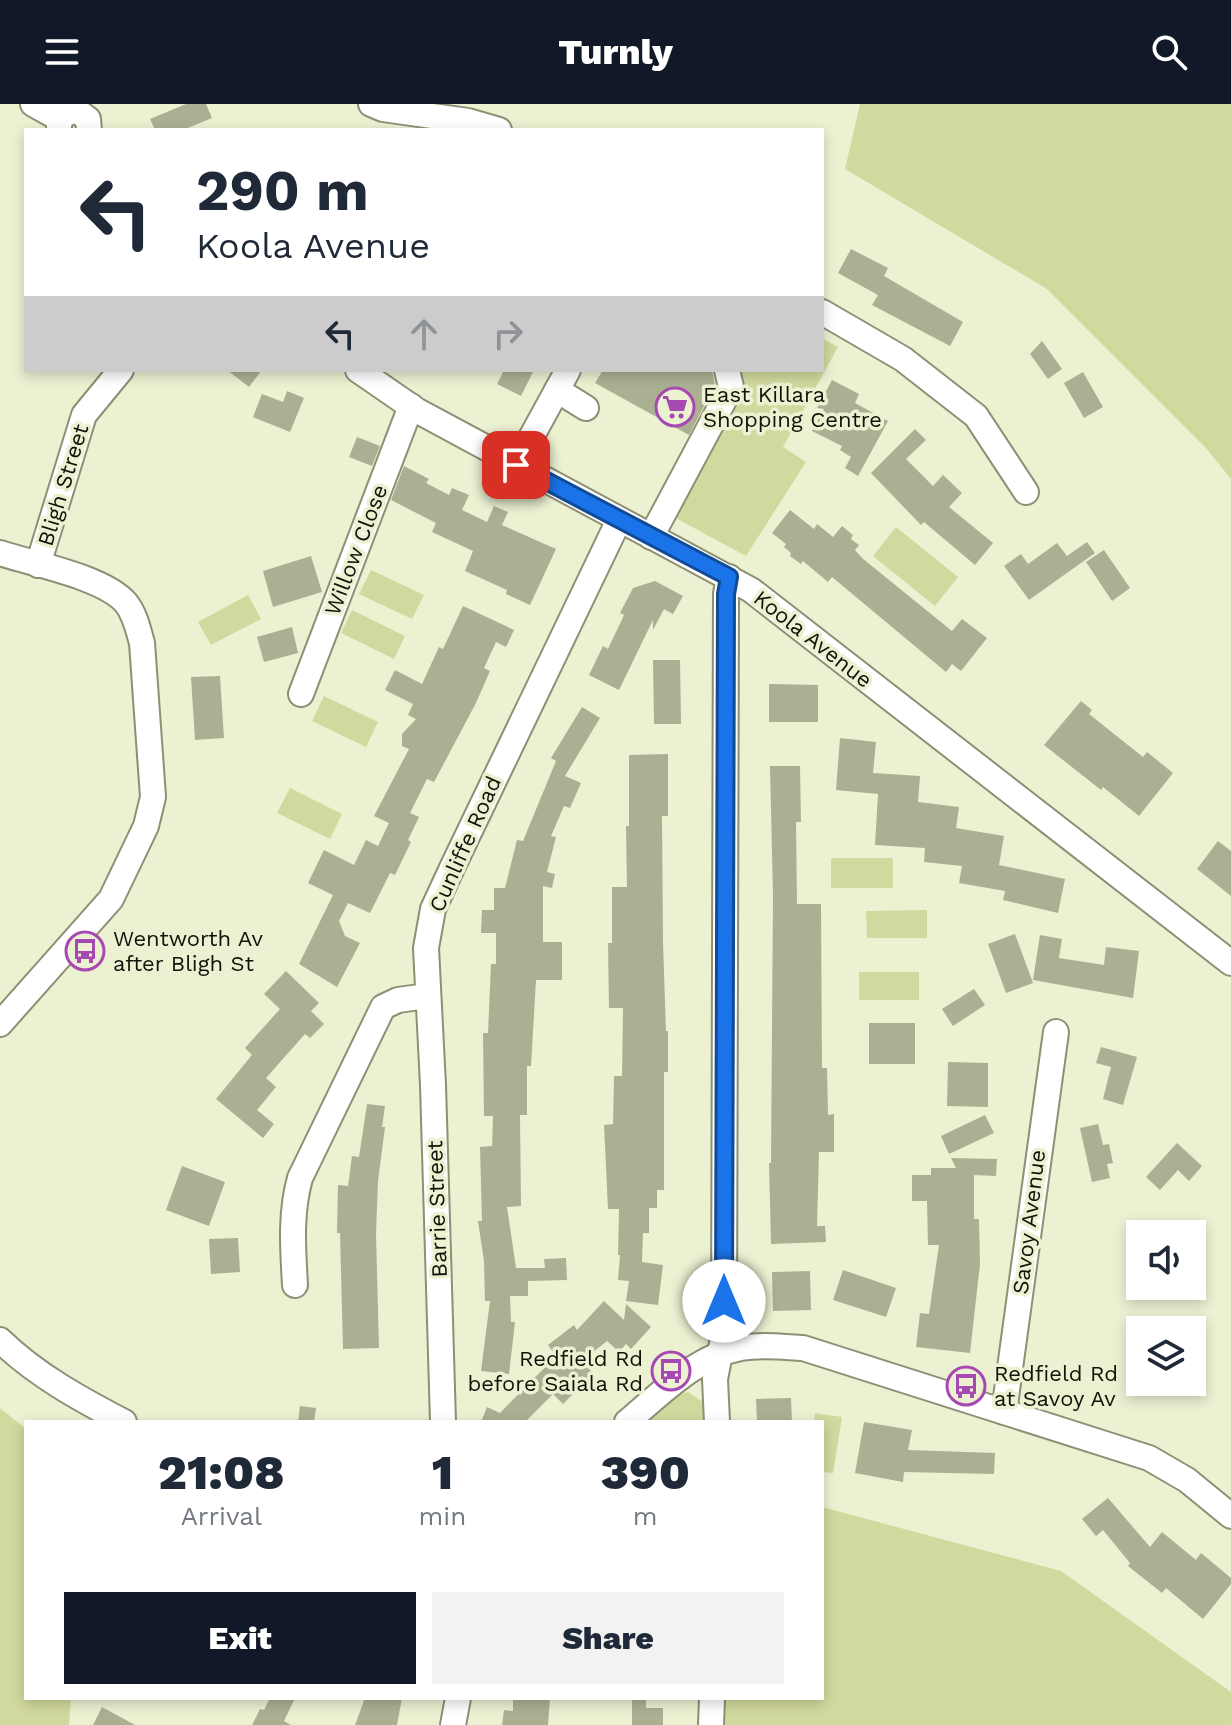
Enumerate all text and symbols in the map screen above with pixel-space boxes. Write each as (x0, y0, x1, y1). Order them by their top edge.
icon: menu (40, 30, 84, 74)
icon: search (1147, 30, 1191, 74)
text: Turnly (558, 31, 673, 73)
text: 290 m (196, 158, 369, 224)
icon: left (64, 160, 168, 264)
text: Koola Avenue (196, 225, 430, 267)
icon: left (318, 312, 362, 356)
icon: ahead (402, 312, 446, 356)
icon: right (486, 312, 530, 356)
place label: East Killara Shopping Centre (703, 382, 882, 432)
supermarket icon: East Killara Shopping Centre (654, 386, 696, 428)
street label: Bligh Street (33, 421, 93, 549)
pin (482, 431, 550, 499)
icon: arrive (494, 443, 538, 487)
street label: Willow Close (320, 481, 392, 619)
street label: Koola Avenue (749, 585, 877, 693)
street label: Cunliffe Road (424, 772, 506, 916)
place label: Wentworth Av after Bligh St (113, 926, 264, 976)
bus stop icon: Wentworth Av after Bligh St (64, 930, 106, 972)
street label: Barrie Street (422, 1140, 452, 1278)
street label: Savoy Avenue (1008, 1148, 1050, 1296)
map controls (1126, 1220, 1206, 1396)
button: sound (1126, 1220, 1206, 1300)
position arrow (682, 1259, 766, 1343)
button: layers (1126, 1316, 1206, 1396)
place label: Redfield Rd before Saiala Rd (467, 1346, 643, 1396)
bus stop icon: Redfield Rd before Saiala Rd (650, 1350, 692, 1392)
place label: Redfield Rd at Savoy Av (994, 1361, 1118, 1411)
bus stop icon: Redfield Rd at Savoy Av (945, 1365, 987, 1407)
text: 21:08 (158, 1444, 284, 1501)
text: 1 (432, 1444, 453, 1501)
text: 390 (600, 1444, 690, 1501)
text: Arrival (181, 1501, 262, 1531)
text: min (419, 1501, 466, 1531)
text: m (633, 1501, 658, 1531)
button: Exit (64, 1592, 416, 1684)
button: Share (432, 1592, 784, 1684)

